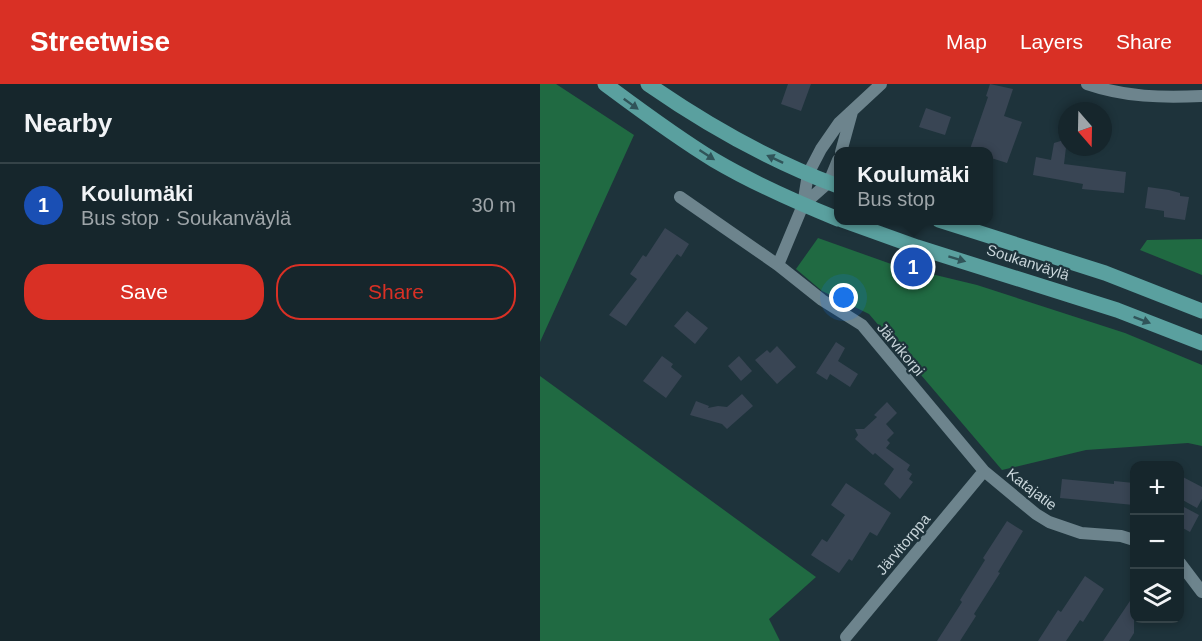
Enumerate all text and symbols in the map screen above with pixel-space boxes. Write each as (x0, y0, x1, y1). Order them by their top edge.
text: Streetwise (30, 26, 170, 57)
text: Map (946, 30, 987, 53)
text: Layers (1020, 30, 1083, 53)
text: Share (1116, 30, 1172, 53)
one-way arrow (624, 97, 639, 109)
north arrow (1058, 102, 1112, 156)
text: Nearby (24, 108, 112, 138)
popup (834, 147, 993, 225)
one-way arrow (699, 149, 715, 160)
one-way arrow (767, 154, 784, 163)
text: Koulumäki (857, 162, 970, 187)
text: Koulumäki (81, 181, 193, 206)
text: Bus stop (857, 188, 935, 210)
text: 1 (38, 194, 49, 216)
text: 30 m (472, 194, 516, 216)
text: Bus stop · Soukanväylä (81, 207, 291, 229)
street label: Soukanväylä (985, 241, 1072, 284)
pin: 1 (894, 244, 932, 290)
one-way arrow (948, 255, 966, 264)
button: Save (24, 264, 264, 320)
button: Share (276, 264, 516, 320)
your location (829, 283, 858, 312)
one-way arrow (1133, 315, 1151, 325)
street label: Järvikorpi (874, 319, 928, 379)
map controls (1130, 461, 1184, 623)
button: + (1130, 461, 1184, 515)
street label: Katajatie (1004, 465, 1060, 513)
street label: Järvitorppa (873, 510, 934, 578)
button: − (1130, 515, 1184, 569)
button: layers (1130, 569, 1184, 623)

